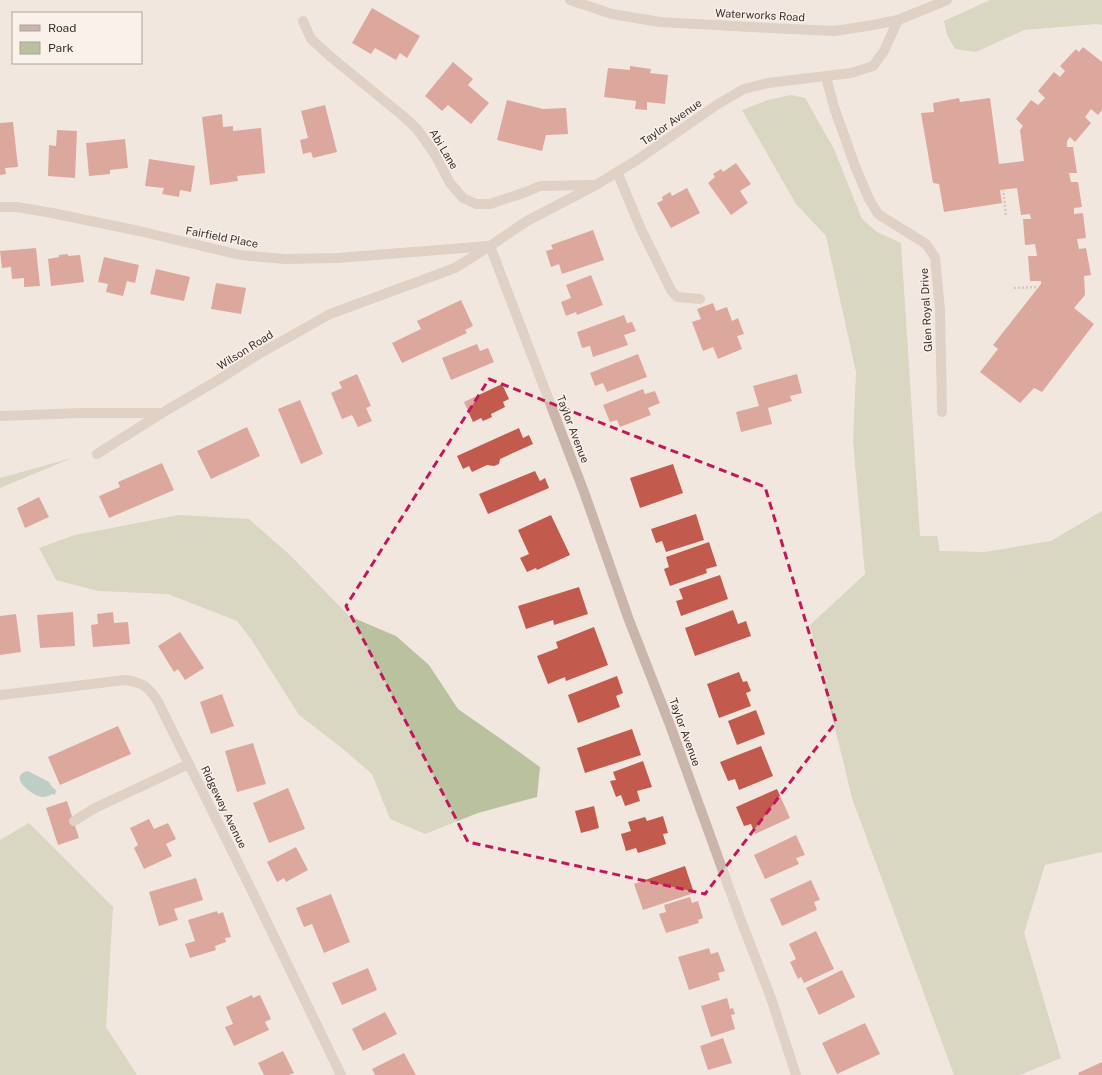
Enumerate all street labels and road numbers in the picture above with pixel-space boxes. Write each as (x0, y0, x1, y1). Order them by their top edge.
street label: Waterworks Road (715, 7, 805, 23)
street label: Taylor Avenue (638, 97, 704, 147)
street label: Abi Lane (427, 127, 461, 171)
street label: Fairfield Place (185, 224, 259, 250)
street label: Glen Royal Drive (918, 268, 934, 352)
street label: Wilson Road (215, 328, 275, 372)
street label: Taylor Avenue (555, 393, 591, 465)
street label: Taylor Avenue (667, 696, 703, 768)
street label: Ridgeway Avenue (199, 764, 249, 850)

